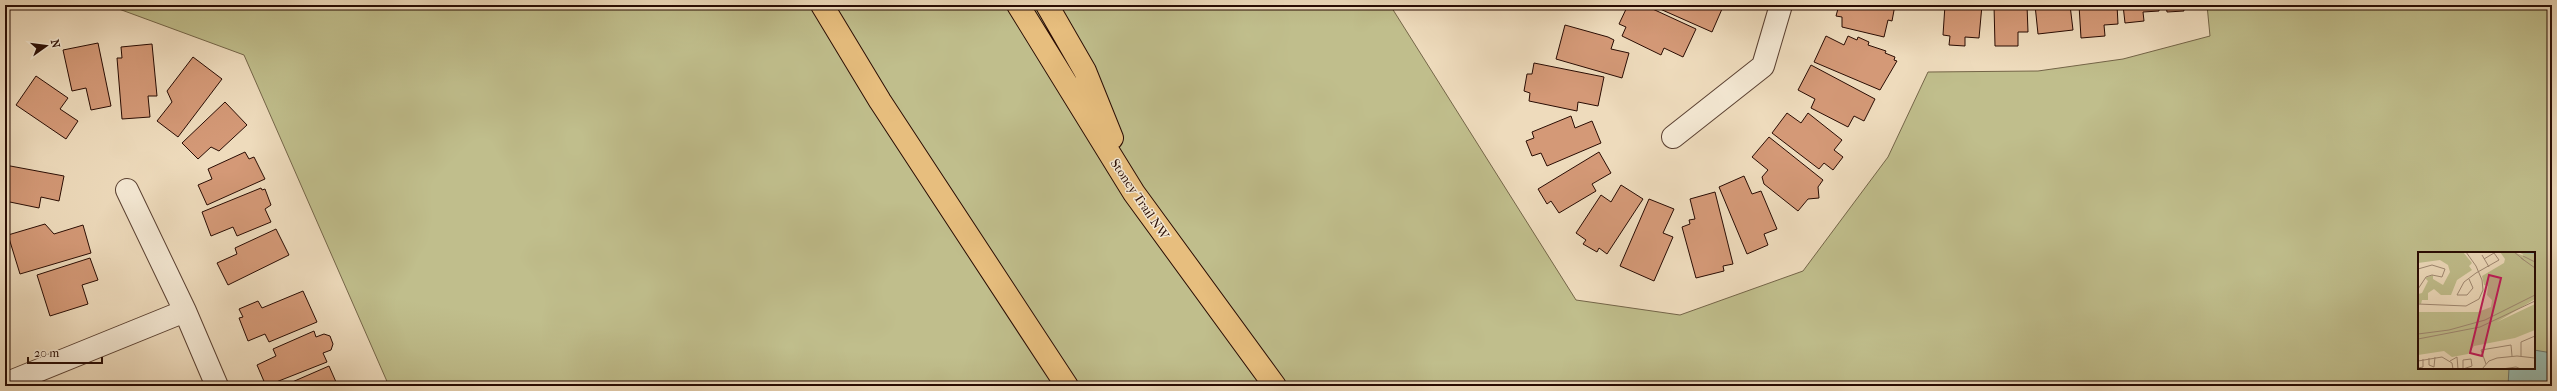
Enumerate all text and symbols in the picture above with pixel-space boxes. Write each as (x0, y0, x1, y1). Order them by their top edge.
north arrow (26, 26, 66, 66)
text: N (48, 38, 63, 50)
street label: Stoney Trail NW (1108, 156, 1173, 243)
inset map (2418, 252, 2535, 369)
scale bar (28, 339, 102, 365)
text: 20 m (34, 346, 59, 360)

